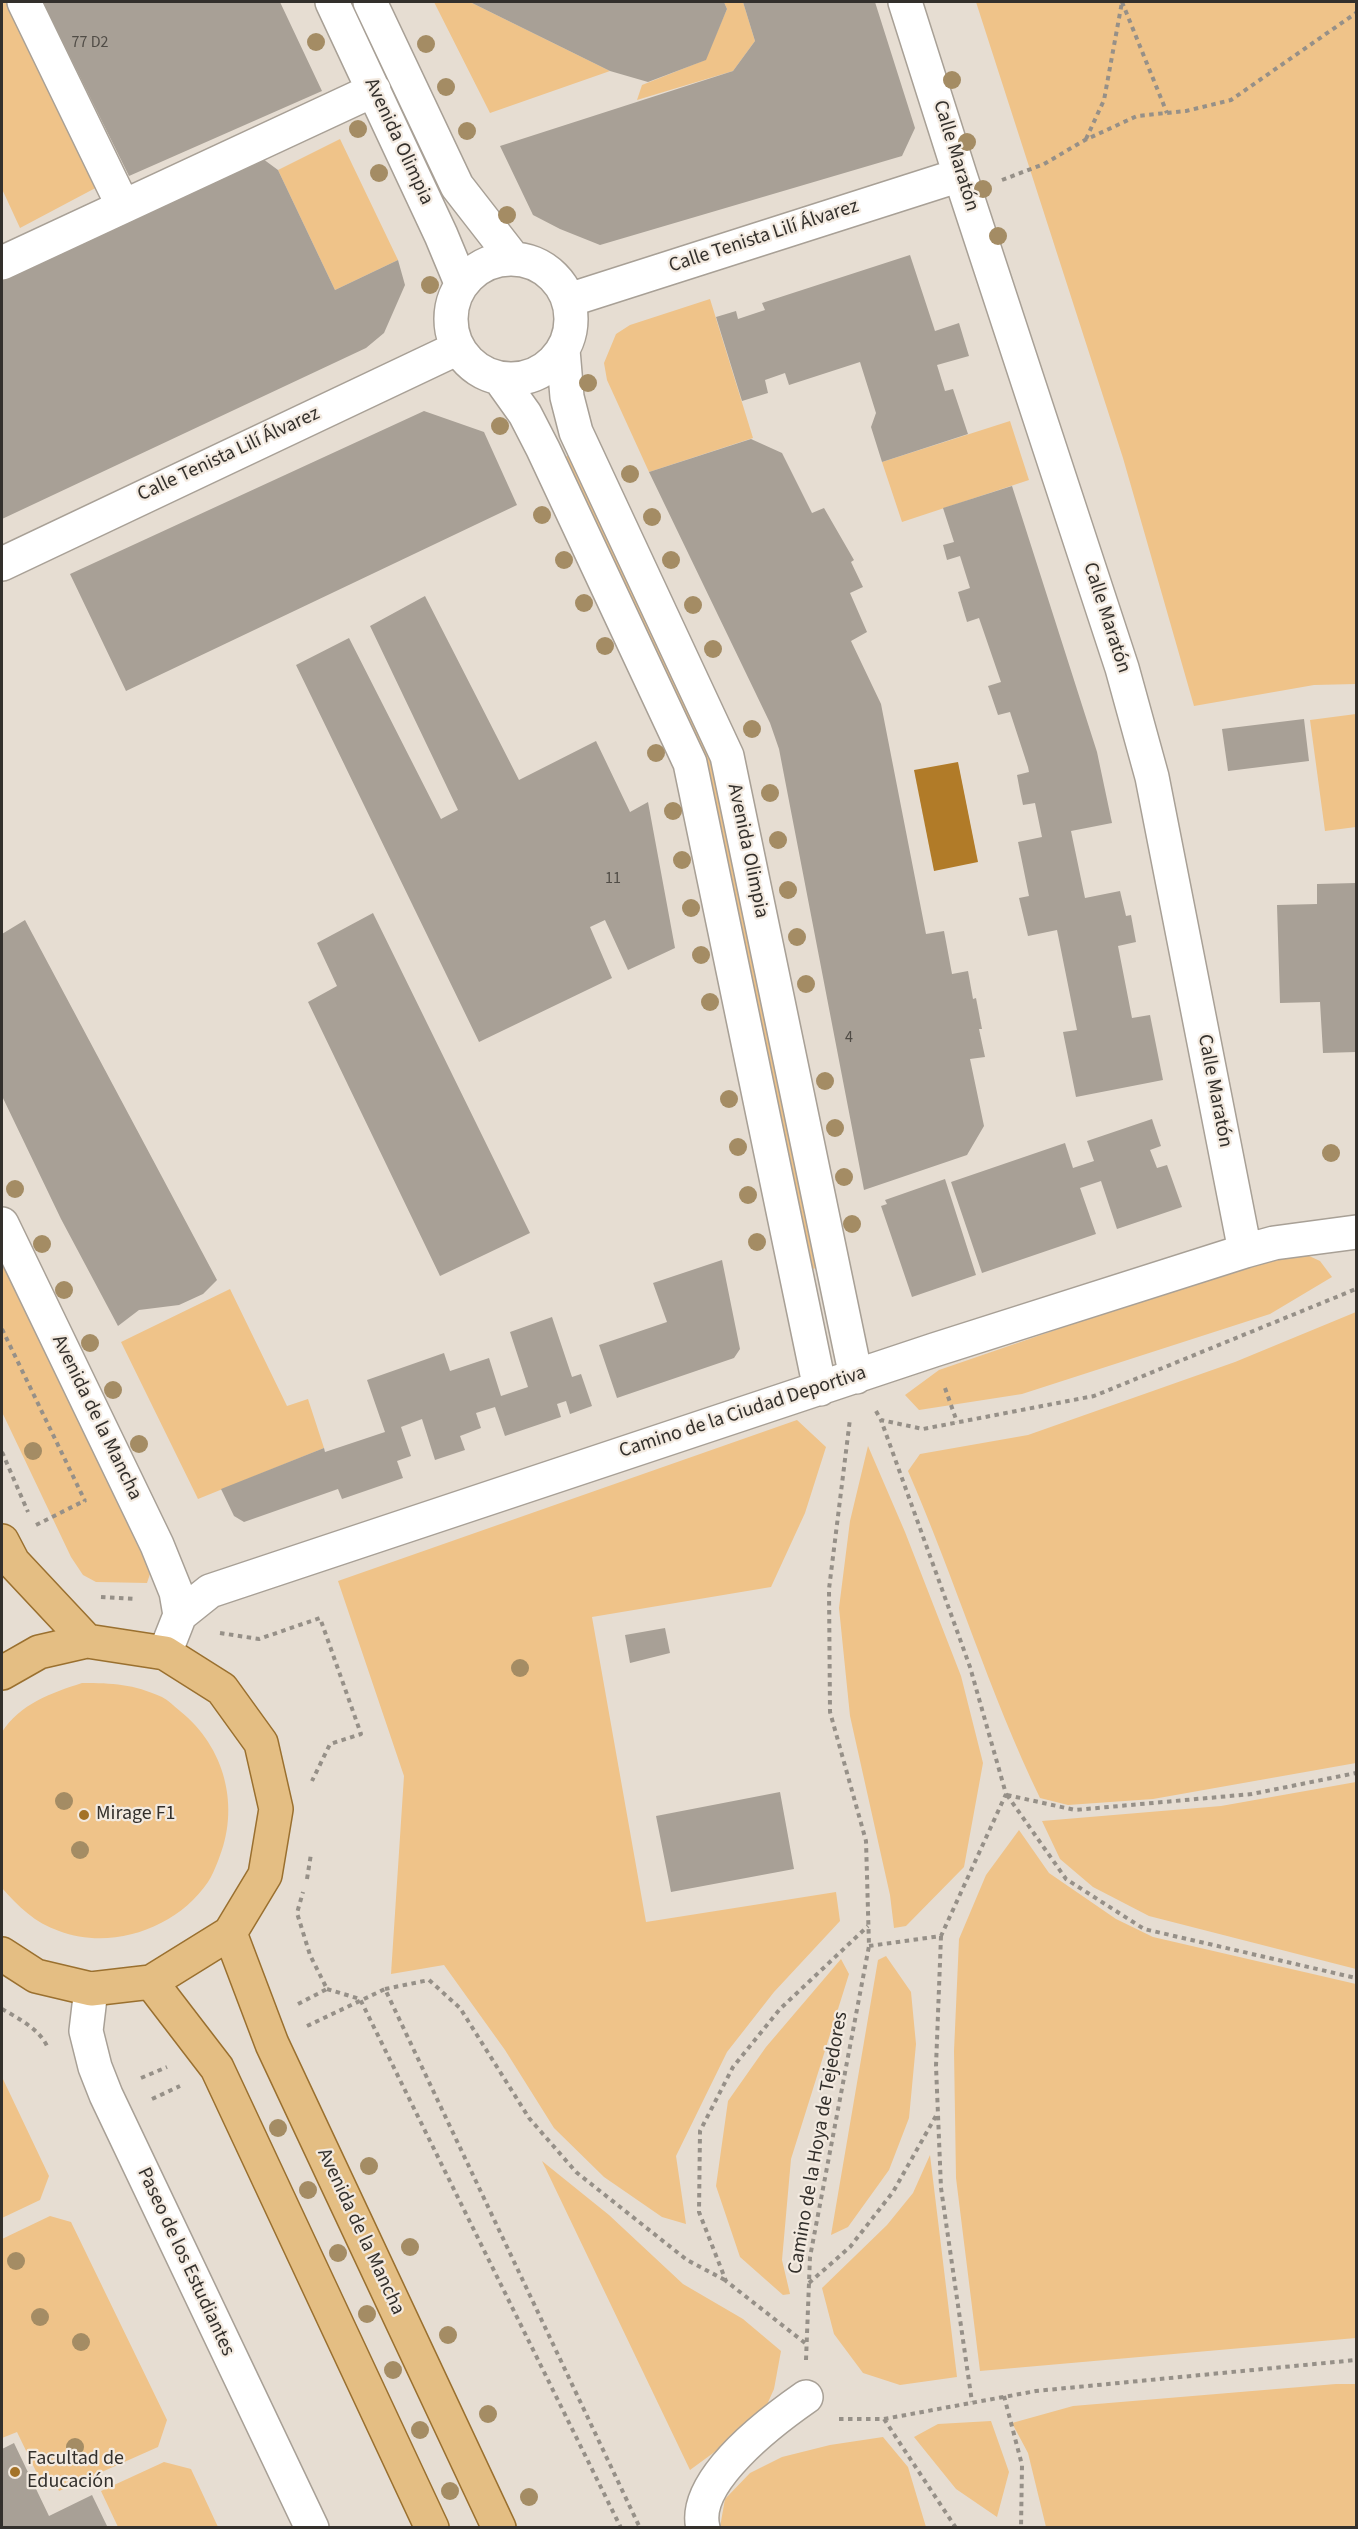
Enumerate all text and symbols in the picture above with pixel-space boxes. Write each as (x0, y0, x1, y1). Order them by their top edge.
house number: 77 D2 (72, 33, 108, 53)
street label: Avenida Olimpia (358, 75, 438, 209)
street label: Calle Maratón (927, 98, 983, 214)
street label: Calle Tenista Lilí Álvarez (666, 195, 862, 279)
street label: Calle Tenista Lilí Álvarez (134, 402, 324, 508)
street label: Calle Maratón (1077, 560, 1135, 676)
street label: Avenida Olimpia (721, 782, 773, 920)
house number: 11 (605, 869, 621, 889)
house number: 4 (845, 1028, 853, 1048)
street label: Calle Maratón (1191, 1032, 1237, 1150)
street label: Avenida de la Mancha (46, 1331, 146, 1505)
street label: Camino de la Ciudad Deportiva (616, 1362, 870, 1464)
place label: Mirage F1 (96, 1803, 176, 1827)
marker: Mirage F1 (77, 1808, 91, 1822)
street label: Camino de la Hoya de Tejedores (784, 2010, 854, 2276)
street label: Avenida de la Mancha (311, 2145, 409, 2319)
street label: Paseo de los Estudiantes (131, 2164, 239, 2360)
place label: Facultad de Educación (27, 2448, 124, 2495)
marker: Facultad de Educación (8, 2465, 22, 2479)

